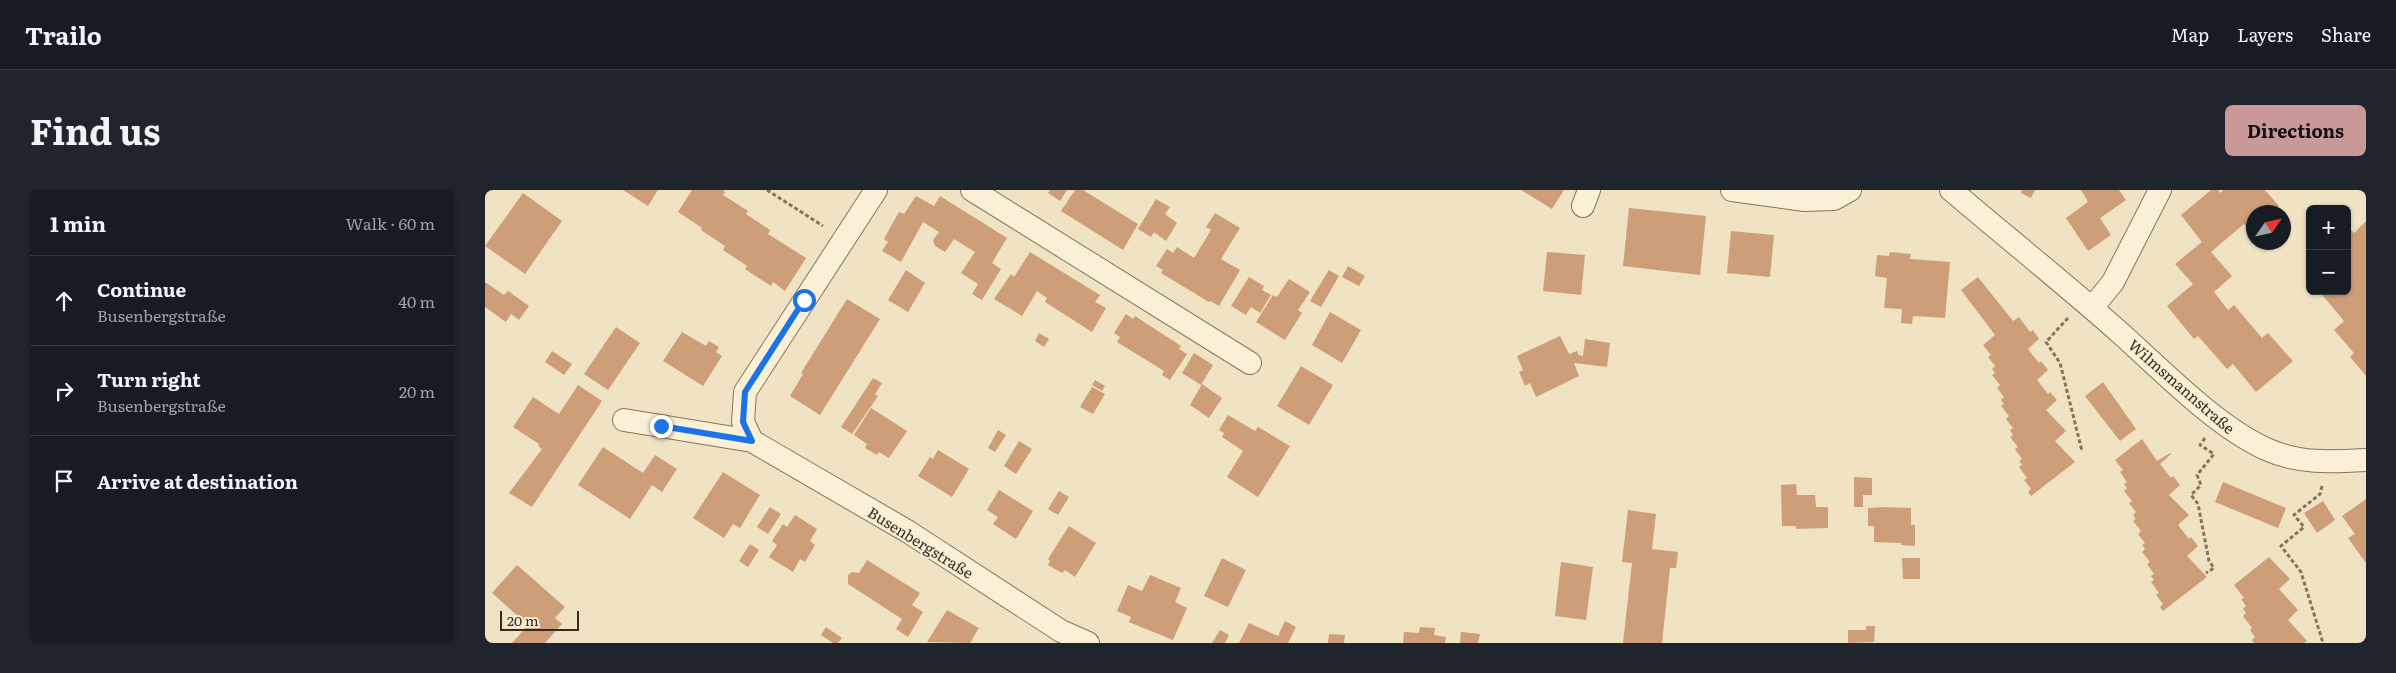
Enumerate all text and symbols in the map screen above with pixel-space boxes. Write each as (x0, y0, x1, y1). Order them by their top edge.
text: Trailo (25, 17, 102, 52)
text: Map (2171, 21, 2209, 48)
text: Layers (2237, 21, 2293, 48)
text: Share (2321, 21, 2371, 48)
text: Find us (30, 104, 160, 156)
button: Directions (2225, 105, 2366, 156)
north arrow (2246, 205, 2291, 250)
map controls (2306, 205, 2351, 295)
button: + (2306, 205, 2351, 250)
text: 1 min (50, 207, 106, 238)
text: Walk · 60 m (346, 211, 435, 235)
button: − (2306, 250, 2351, 295)
text: Continue (97, 275, 186, 303)
icon: ahead (50, 287, 78, 315)
text: 40 m (398, 289, 435, 313)
route start (793, 289, 816, 312)
text: Busenbergstraße (97, 303, 226, 327)
street label: Wilmsmannstraße (2124, 333, 2241, 439)
text: Turn right (97, 365, 201, 393)
icon: right (50, 377, 78, 405)
text: 20 m (399, 379, 435, 403)
text: Busenbergstraße (97, 393, 226, 417)
route end (650, 415, 673, 438)
icon: arrive (50, 467, 78, 495)
text: Arrive at destination (97, 467, 298, 495)
street label: Busenbergstraße (864, 500, 978, 584)
scale bar (500, 608, 579, 631)
text: 20 m (507, 610, 539, 630)

